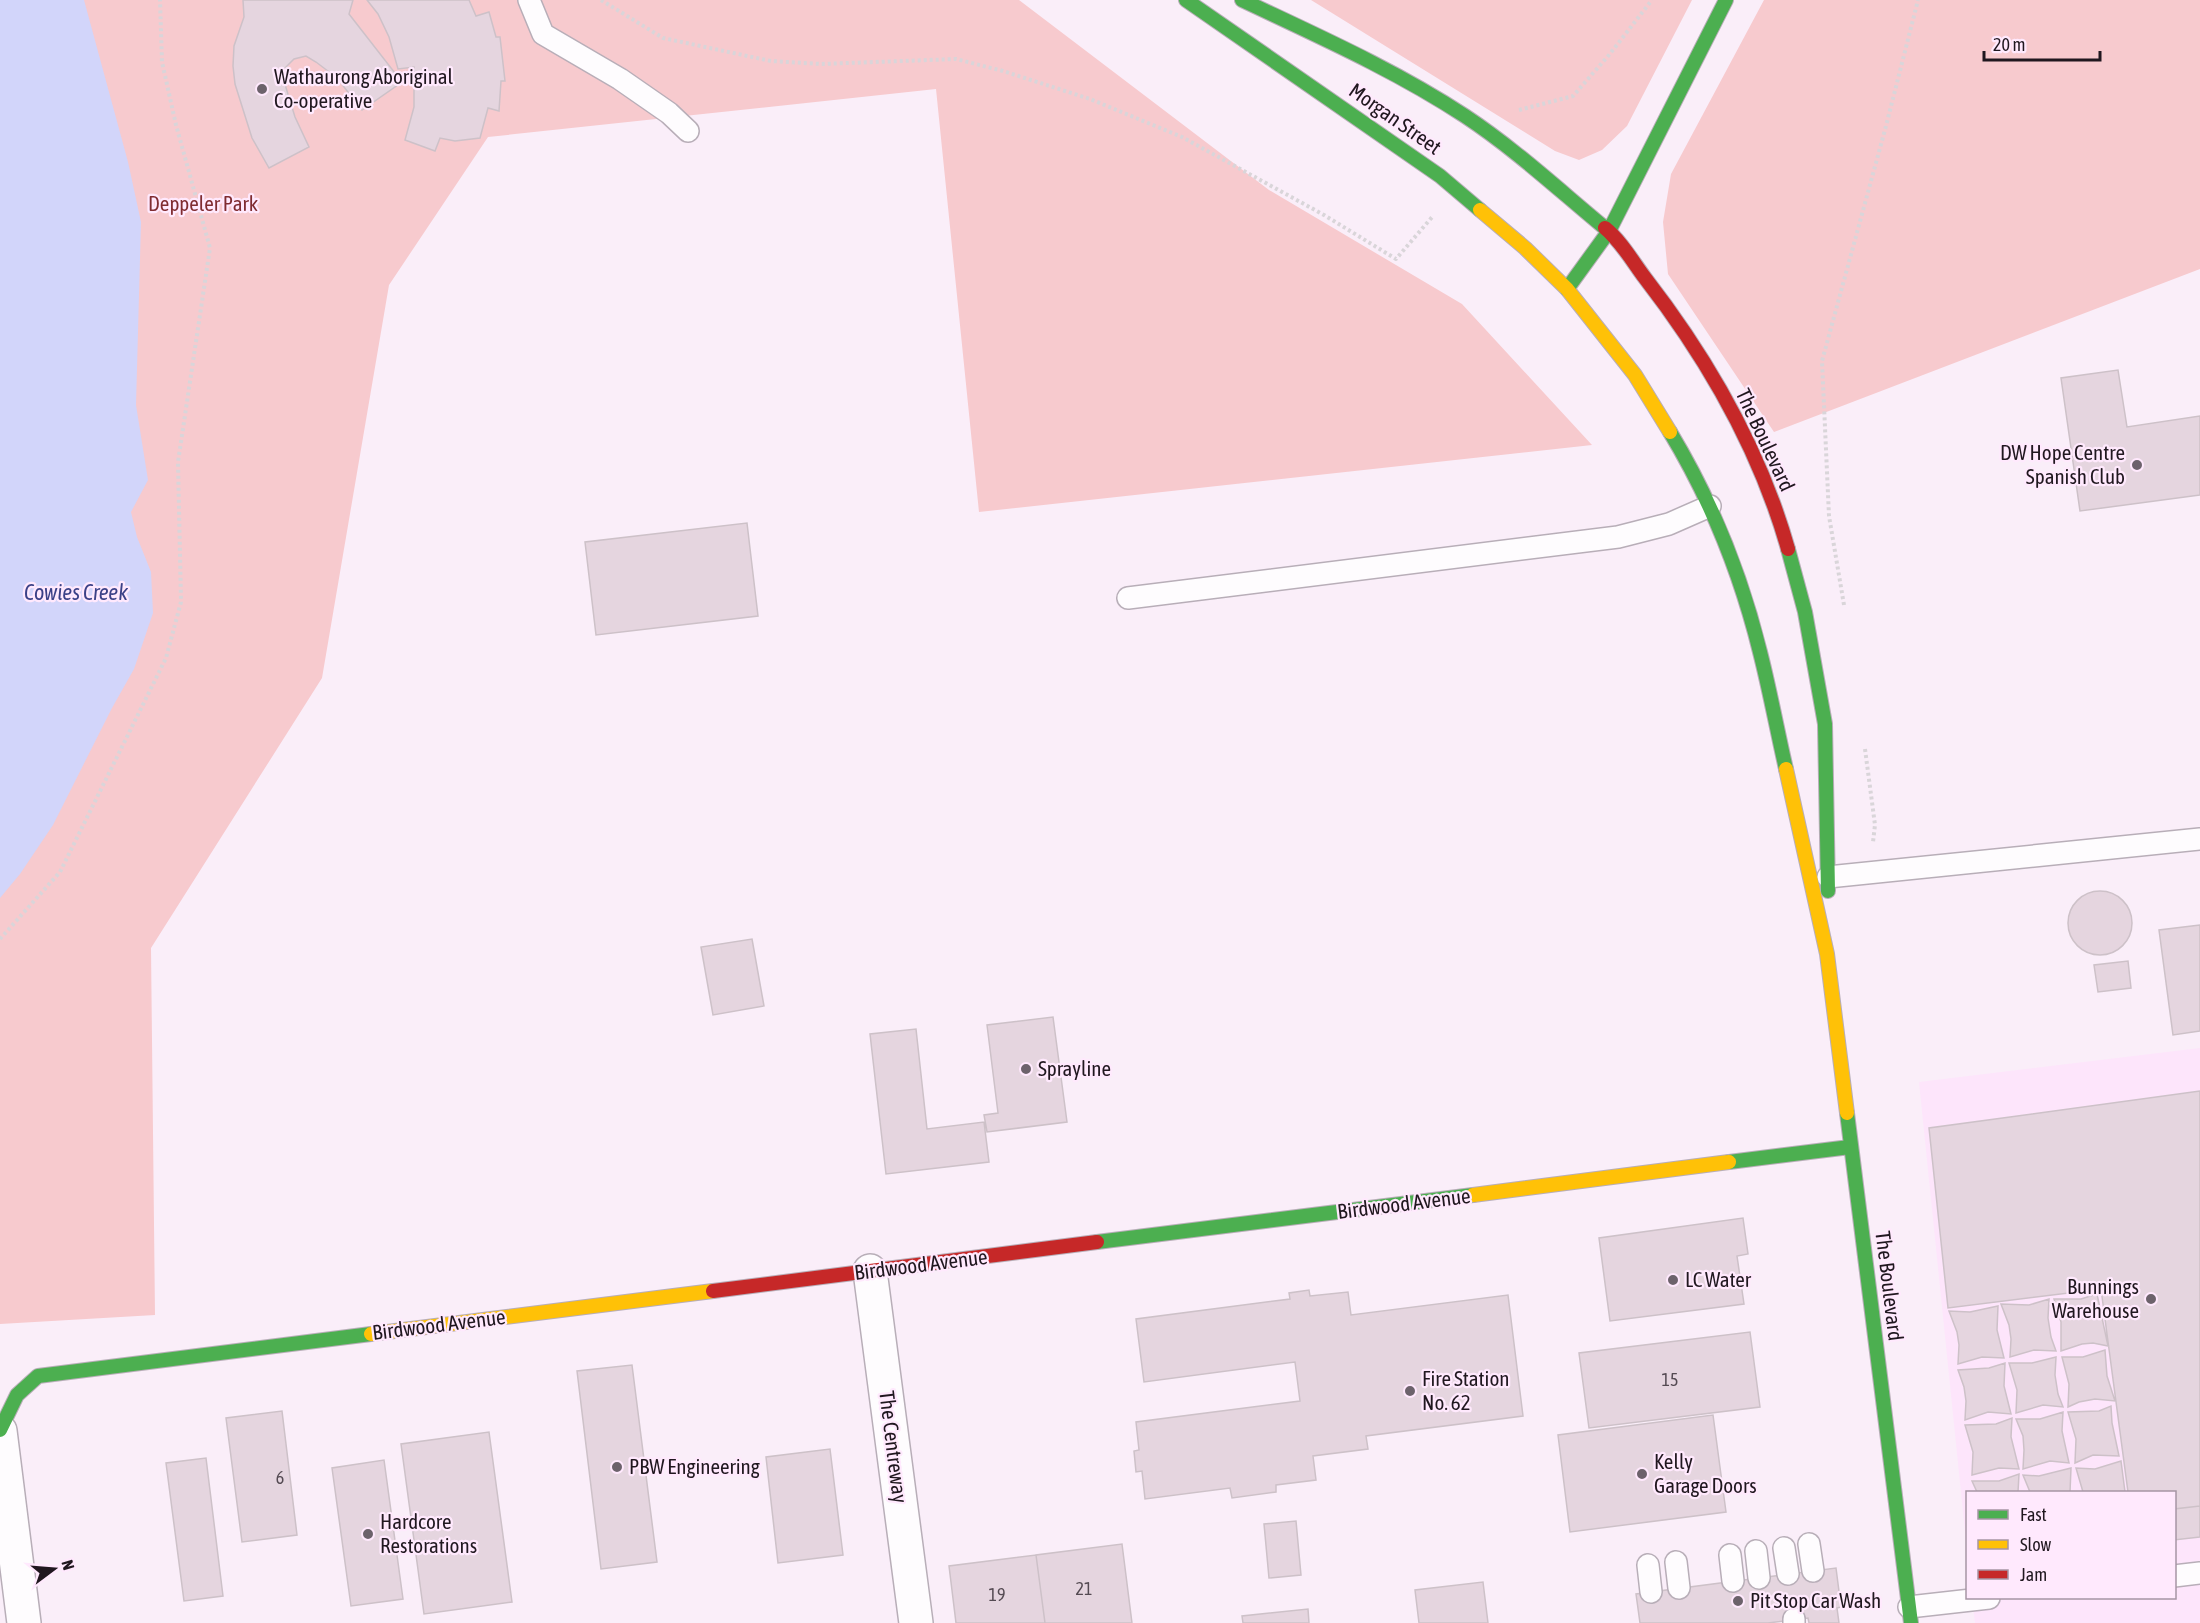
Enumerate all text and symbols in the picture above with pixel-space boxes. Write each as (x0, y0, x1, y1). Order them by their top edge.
scale bar (1984, 24, 2100, 62)
text: 20 m (1993, 34, 2025, 55)
place label: Wathaurong Aboriginal Co-operative (274, 64, 454, 112)
street label: Morgan Street (1345, 78, 1446, 159)
marker: Wathaurong Aboriginal Co-operative (255, 82, 269, 96)
park label: Deppeler Park (148, 191, 258, 215)
street label: The Boulevard (1732, 384, 1800, 495)
place label: DW Hope Centre Spanish Club (2000, 440, 2125, 488)
marker: DW Hope Centre Spanish Club (2130, 458, 2144, 472)
water label: Cowies Creek (24, 579, 128, 605)
place label: Sprayline (1038, 1056, 1111, 1080)
marker: Sprayline (1019, 1062, 1033, 1076)
street label: Birdwood Avenue (1336, 1183, 1472, 1223)
street label: The Boulevard (1871, 1230, 1909, 1342)
street label: Birdwood Avenue (853, 1244, 989, 1284)
place label: LC Water (1685, 1267, 1752, 1291)
marker: LC Water (1666, 1273, 1680, 1287)
place label: Bunnings Warehouse (2052, 1274, 2139, 1322)
marker: Bunnings Warehouse (2144, 1292, 2158, 1306)
street label: Birdwood Avenue (371, 1304, 507, 1344)
place label: Fire Station No. 62 (1422, 1366, 1509, 1414)
house number: 15 (1662, 1369, 1678, 1390)
marker: Fire Station No. 62 (1403, 1384, 1417, 1398)
street label: The Centreway (875, 1389, 913, 1505)
place label: Kelly Garage Doors (1654, 1449, 1757, 1497)
place label: PBW Engineering (629, 1454, 760, 1478)
marker: PBW Engineering (610, 1460, 624, 1474)
house number: 6 (276, 1467, 284, 1488)
marker: Kelly Garage Doors (1635, 1467, 1649, 1481)
legend (1966, 1491, 2176, 1599)
text: Fast (2020, 1504, 2047, 1525)
place label: Hardcore Restorations (380, 1509, 477, 1557)
marker: Hardcore Restorations (361, 1527, 375, 1541)
text: Slow (2020, 1534, 2051, 1555)
north arrow (24, 1539, 84, 1599)
text: N (58, 1558, 78, 1572)
text: Jam (2020, 1564, 2047, 1585)
house number: 21 (1076, 1578, 1092, 1599)
house number: 19 (989, 1584, 1005, 1605)
place label: Pit Stop Car Wash (1750, 1588, 1881, 1612)
marker: Pit Stop Car Wash (1731, 1594, 1745, 1608)

